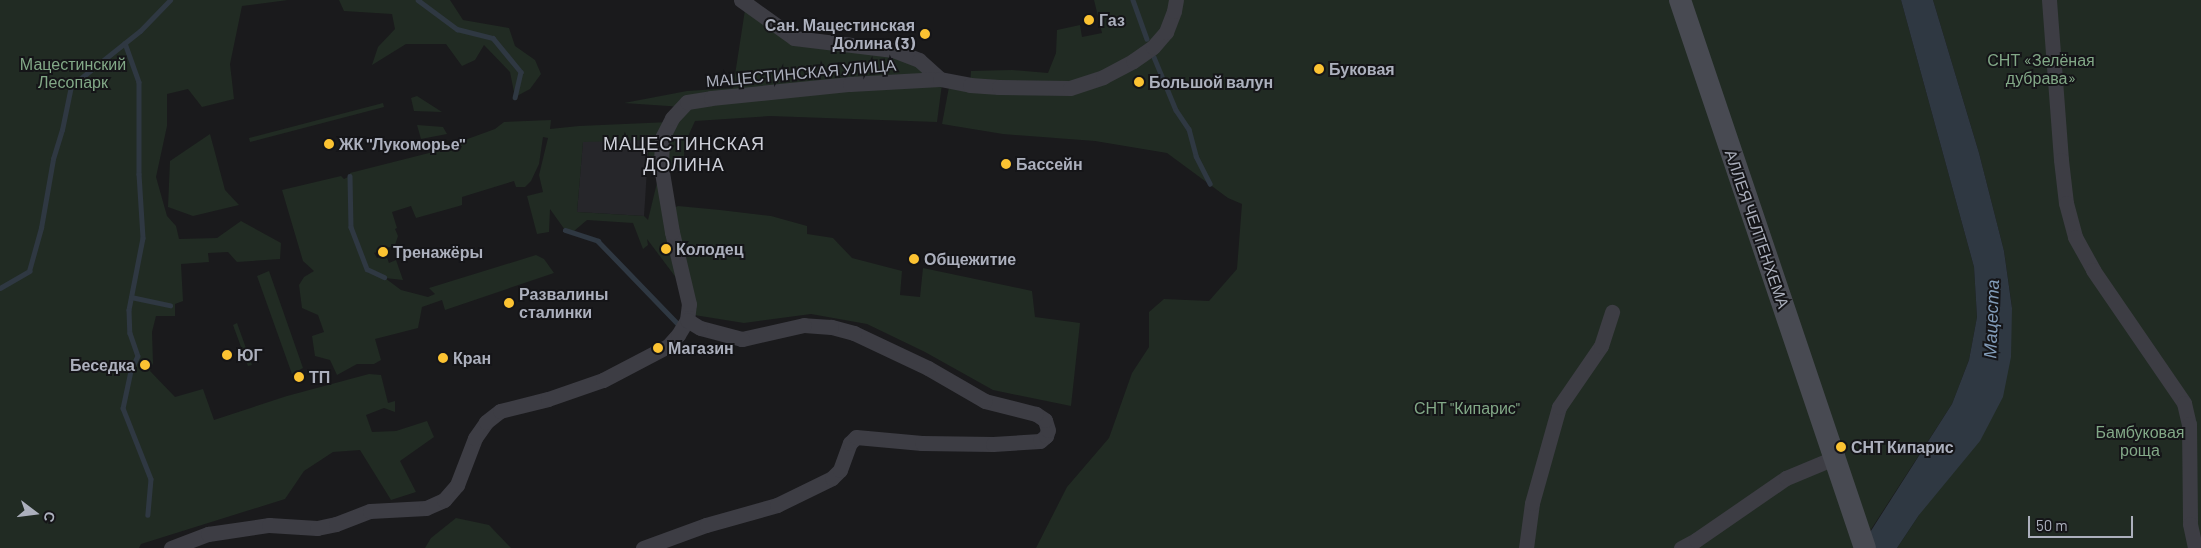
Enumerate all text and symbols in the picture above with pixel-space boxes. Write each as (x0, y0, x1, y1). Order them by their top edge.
place label: Газ (1099, 10, 1125, 30)
marker: Газ (1083, 14, 1095, 26)
place label: Сан. Мацестинская Долина (3) (765, 15, 915, 53)
marker: Сан. Мацестинская Долина (3) (919, 28, 931, 40)
park label: СНТ «Зелёная дубрава» (1987, 50, 2095, 88)
park label: Мацестинский Лесопарк (20, 54, 126, 92)
street label: МАЦЕСТИНСКАЯ УЛИЦА (705, 55, 897, 91)
place label: Буковая (1329, 59, 1395, 79)
marker: Буковая (1313, 63, 1325, 75)
place label: Большой валун (1149, 72, 1273, 92)
marker: Большой валун (1133, 76, 1145, 88)
district label: МАЦЕСТИНСКАЯ ДОЛИНА (601, 133, 767, 176)
place label: ЖК "Лукоморье" (339, 134, 465, 154)
marker: ЖК "Лукоморье" (323, 138, 335, 150)
street label: АЛЛЕЯ ЧЕЛТЕНХЕМА (1721, 147, 1793, 311)
place label: Бассейн (1016, 154, 1083, 174)
marker: Бассейн (1000, 158, 1012, 170)
place label: Колодец (676, 239, 744, 259)
place label: Тренажёры (393, 242, 483, 262)
marker: Колодец (660, 243, 672, 255)
marker: Тренажёры (377, 246, 389, 258)
place label: Общежитие (924, 249, 1016, 269)
marker: Общежитие (908, 253, 920, 265)
water label: Мацеста (1979, 279, 2003, 359)
place label: Развалины сталинки (519, 284, 608, 322)
marker: Развалины сталинки (503, 297, 515, 309)
place label: Магазин (668, 338, 734, 358)
marker: Магазин (652, 342, 664, 354)
place label: ЮГ (237, 345, 263, 365)
place label: Кран (453, 348, 491, 368)
marker: ЮГ (221, 349, 233, 361)
marker: Кран (437, 352, 449, 364)
place label: Беседка (70, 355, 135, 375)
marker: Беседка (139, 359, 151, 371)
place label: ТП (309, 367, 330, 387)
marker: ТП (293, 371, 305, 383)
park label: СНТ "Кипарис" (1414, 398, 1520, 418)
park label: Бамбуковая роща (2096, 422, 2184, 460)
place label: СНТ Кипарис (1851, 437, 1954, 457)
marker: СНТ Кипарис (1835, 441, 1847, 453)
north arrow (10, 488, 60, 538)
scale bar (2031, 506, 2136, 538)
text: С (40, 510, 59, 524)
text: 50 m (2036, 516, 2068, 534)

